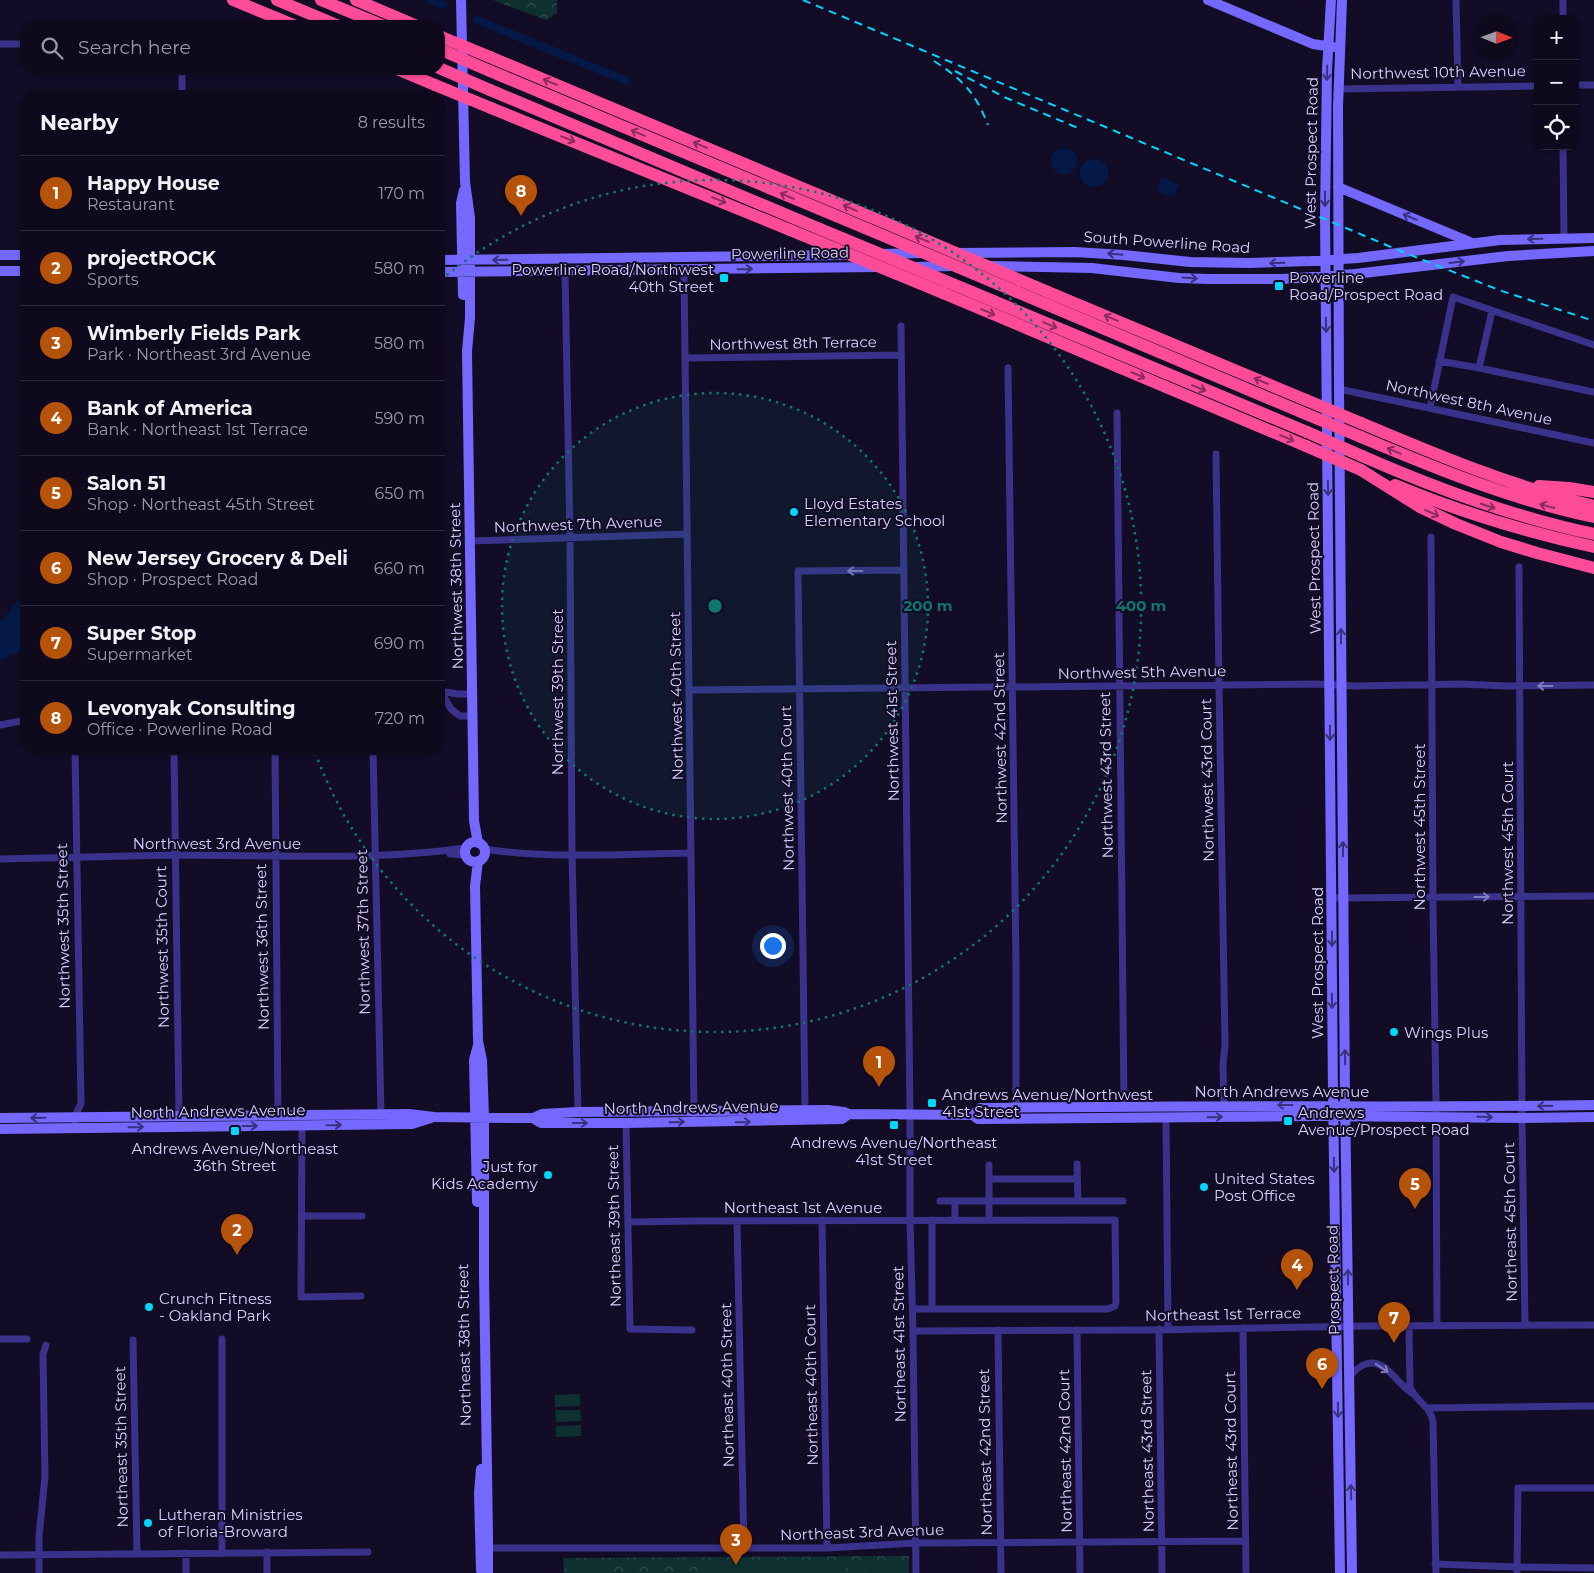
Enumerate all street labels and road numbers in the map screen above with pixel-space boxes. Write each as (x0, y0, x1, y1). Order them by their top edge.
street label: Northwest 10th Avenue (1350, 61, 1526, 83)
street label: West Prospect Road (1300, 77, 1322, 229)
street label: South Powerline Road (1083, 227, 1251, 257)
street label: Powerline Road (731, 242, 849, 264)
street label: Northwest 8th Terrace (709, 332, 877, 354)
street label: Northwest 8th Avenue (1384, 375, 1554, 429)
street label: West Prospect Road (1303, 482, 1325, 634)
street label: Northwest 38th Street (445, 502, 467, 670)
street label: Northwest 7th Avenue (493, 512, 663, 536)
street label: Northwest 39th Street (548, 609, 567, 775)
street label: Northwest 40th Street (665, 611, 687, 781)
street label: Northwest 41st Street (881, 640, 903, 802)
street label: Northwest 42nd Street (989, 652, 1011, 824)
street label: Northwest 5th Avenue (1058, 661, 1226, 683)
street label: Northwest 43rd Street (1095, 691, 1117, 859)
street label: Northwest 43rd Court (1196, 698, 1218, 862)
street label: Northwest 40th Court (776, 705, 798, 871)
street label: Northwest 45th Street (1410, 743, 1429, 911)
street label: Northwest 45th Court (1498, 761, 1517, 925)
street label: Northwest 3rd Avenue (133, 834, 301, 853)
street label: Northwest 35th Street (52, 843, 74, 1009)
street label: Northwest 37th Street (352, 849, 374, 1015)
street label: Northwest 36th Street (251, 864, 273, 1030)
street label: Northwest 35th Court (151, 866, 173, 1028)
street label: West Prospect Road (1308, 887, 1327, 1039)
street label: North Andrews Avenue (1195, 1082, 1369, 1101)
street label: North Andrews Avenue (603, 1096, 779, 1118)
street label: North Andrews Avenue (130, 1100, 306, 1122)
street label: Northeast 45th Court (1499, 1142, 1521, 1302)
street label: Northeast 39th Street (603, 1145, 625, 1307)
street label: Northeast 1st Avenue (724, 1198, 882, 1217)
street label: Prospect Road (1323, 1225, 1343, 1335)
street label: Northeast 38th Street (453, 1264, 475, 1426)
street label: Northeast 41st Street (888, 1265, 910, 1423)
street label: Northeast 40th Street (716, 1303, 738, 1467)
street label: Northeast 1st Terrace (1145, 1303, 1301, 1325)
street label: Northeast 40th Court (800, 1304, 822, 1466)
street label: Northeast 35th Street (110, 1366, 132, 1528)
street label: Northeast 42nd Street (974, 1368, 996, 1536)
street label: Northeast 42nd Court (1054, 1369, 1076, 1533)
street label: Northeast 43rd Street (1136, 1370, 1158, 1532)
street label: Northeast 43rd Court (1220, 1371, 1242, 1531)
street label: Northeast 3rd Avenue (780, 1520, 944, 1544)

